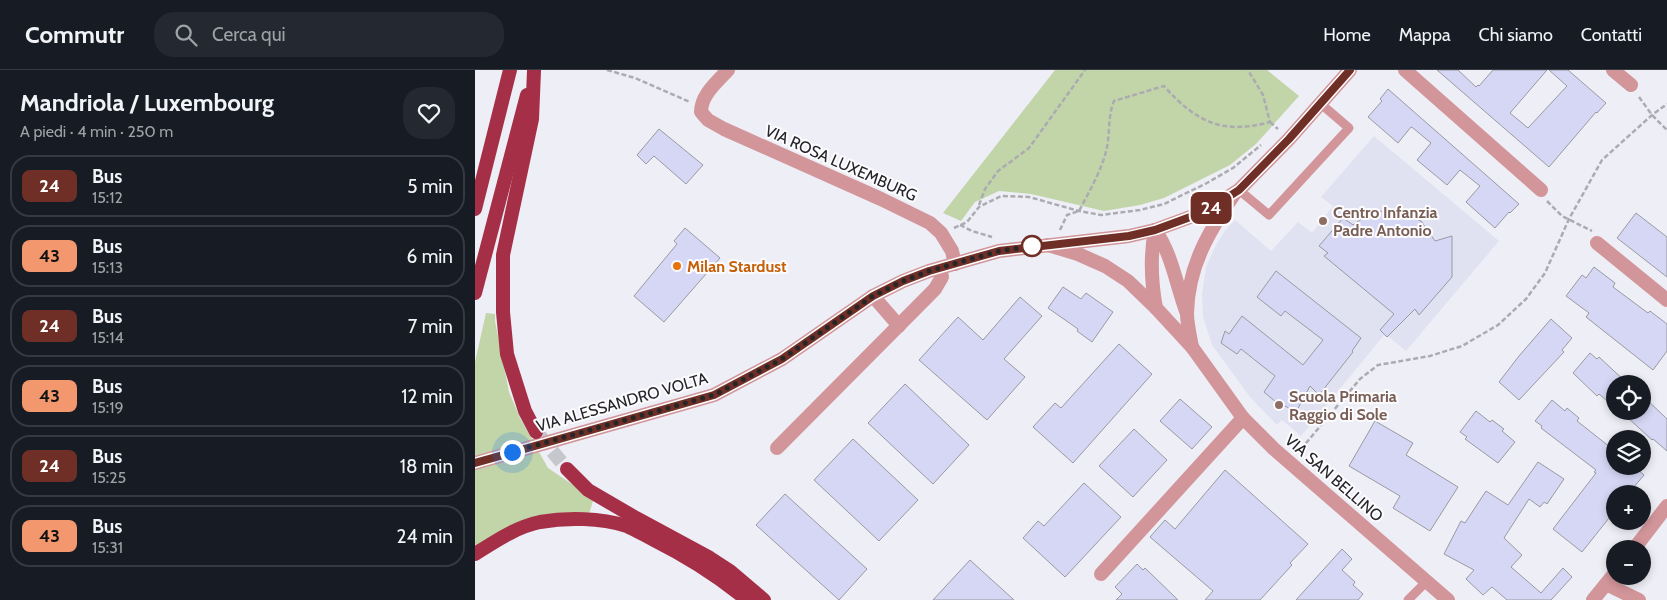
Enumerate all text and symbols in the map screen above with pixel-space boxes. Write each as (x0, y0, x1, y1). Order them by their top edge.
search box (154, 12, 504, 57)
text: Commutr (25, 20, 124, 49)
icon: search (172, 21, 200, 49)
text: Cerca qui (212, 23, 286, 46)
text: Home (1323, 24, 1371, 46)
text: Mappa (1399, 24, 1451, 46)
text: Chi siamo (1479, 24, 1553, 46)
text: Contatti (1581, 24, 1642, 46)
button: heart (403, 87, 455, 139)
text: Mandriola / Luxembourg (20, 88, 274, 117)
street label: VIA ROSA LUXEMBURG (762, 121, 920, 205)
text: A piedi · 4 min · 250 m (20, 122, 173, 141)
text: Bus (92, 165, 122, 188)
text: 24 (39, 175, 60, 197)
text: 5 min (407, 175, 453, 198)
text: 15:12 (92, 188, 123, 207)
line badge: 24 (1189, 192, 1233, 224)
text: 24 (1201, 197, 1221, 219)
place label: Centro Infanzia Padre Antonio (1333, 203, 1438, 240)
marker: Centro Infanzia Padre Antonio (1317, 215, 1329, 227)
text: Bus (92, 235, 122, 258)
unlabelled marker (1021, 235, 1043, 257)
text: 43 (39, 245, 60, 267)
text: 6 min (407, 245, 453, 268)
place label: Milan Stardust (687, 257, 787, 276)
text: 15:13 (92, 258, 123, 277)
marker: Milan Stardust (671, 260, 683, 272)
text: Bus (92, 305, 122, 328)
text: 24 (39, 315, 60, 337)
text: 7 min (408, 315, 453, 338)
text: 15:14 (92, 328, 124, 347)
street label: VIA ALESSANDRO VOLTA (534, 368, 710, 436)
text: Bus (92, 375, 122, 398)
map controls (1606, 375, 1651, 585)
button: locate (1606, 375, 1651, 420)
text: 43 (39, 385, 60, 407)
text: 12 min (401, 385, 453, 408)
place label: Scuola Primaria Raggio di Sole (1289, 387, 1397, 424)
text: 15:19 (92, 398, 124, 417)
marker: Scuola Primaria Raggio di Sole (1273, 399, 1285, 411)
street label: VIA SAN BELLINO (1281, 430, 1387, 526)
button: layers (1606, 430, 1651, 475)
your location (500, 440, 525, 465)
text: Bus (92, 445, 122, 468)
text: 24 (39, 455, 60, 477)
text: 18 min (400, 455, 453, 478)
text: 15:25 (92, 468, 126, 487)
button: + (1606, 485, 1651, 530)
text: Bus (92, 515, 122, 538)
text: 43 (39, 525, 60, 547)
text: 24 min (396, 525, 453, 548)
text: 15:31 (92, 538, 123, 557)
button: − (1606, 540, 1651, 585)

